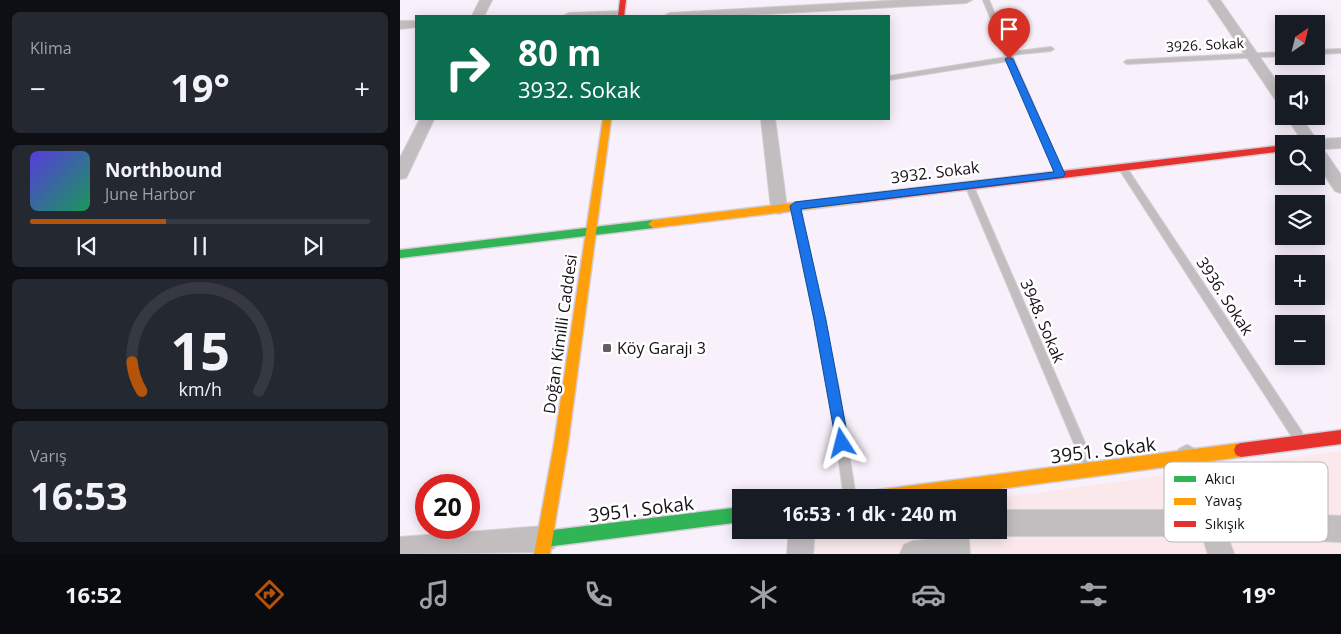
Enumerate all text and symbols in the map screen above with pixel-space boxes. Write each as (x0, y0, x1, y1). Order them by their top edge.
pin (988, 8, 1030, 59)
icon: arrive (995, 15, 1023, 43)
north arrow (1275, 15, 1325, 65)
map controls (1275, 15, 1325, 365)
text: 80 m (518, 29, 601, 76)
street label: 3926. Sokak (1166, 33, 1245, 56)
icon: right (435, 35, 500, 100)
text: Klima (30, 37, 72, 59)
text: 19° (170, 61, 230, 113)
text: − (30, 69, 46, 107)
text: + (354, 69, 370, 107)
text: 3932. Sokak (518, 74, 640, 104)
button: sound (1275, 75, 1325, 125)
button: search (1275, 135, 1325, 185)
street label: 3932. Sokak (889, 156, 981, 188)
text: Northbound (105, 157, 222, 183)
text: June Harbor (105, 183, 195, 205)
button: layers (1275, 195, 1325, 245)
icon: previous (73, 232, 101, 260)
icon: pause (186, 232, 214, 260)
icon: next (299, 232, 327, 260)
street label: Doğan Kimilli Caddesi (538, 253, 582, 415)
street label: 3936. Sokak (1192, 253, 1259, 340)
button: + (1275, 255, 1325, 305)
street label: 3948. Sokak (1015, 276, 1071, 367)
text: 15 (170, 314, 230, 385)
button: − (1275, 315, 1325, 365)
place label: Köy Garajı 3 (617, 337, 706, 359)
marker: Köy Garajı 3 (601, 342, 613, 354)
text: km/h (178, 377, 222, 401)
position arrow (815, 416, 867, 468)
street label: 3951. Sokak (1049, 431, 1157, 469)
text: Varış (30, 445, 67, 467)
legend (1164, 462, 1328, 542)
text: 16:53 (30, 469, 128, 521)
text: Akıcı (1205, 469, 1235, 488)
speed limit sign: 20 (415, 474, 480, 539)
street label: 3951. Sokak (587, 490, 695, 528)
text: Yavaş (1205, 491, 1242, 510)
text: 16:53 · 1 dk · 240 m (782, 501, 957, 527)
text: Sıkışık (1205, 514, 1245, 533)
icon: directions (252, 577, 287, 612)
icon: music (417, 577, 452, 612)
icon: phone (581, 577, 616, 612)
icon: climate (746, 577, 781, 612)
icon: car (911, 577, 946, 612)
icon: filters (1076, 577, 1111, 612)
text: 16:52 (65, 579, 122, 609)
text: 19° (1241, 579, 1276, 609)

